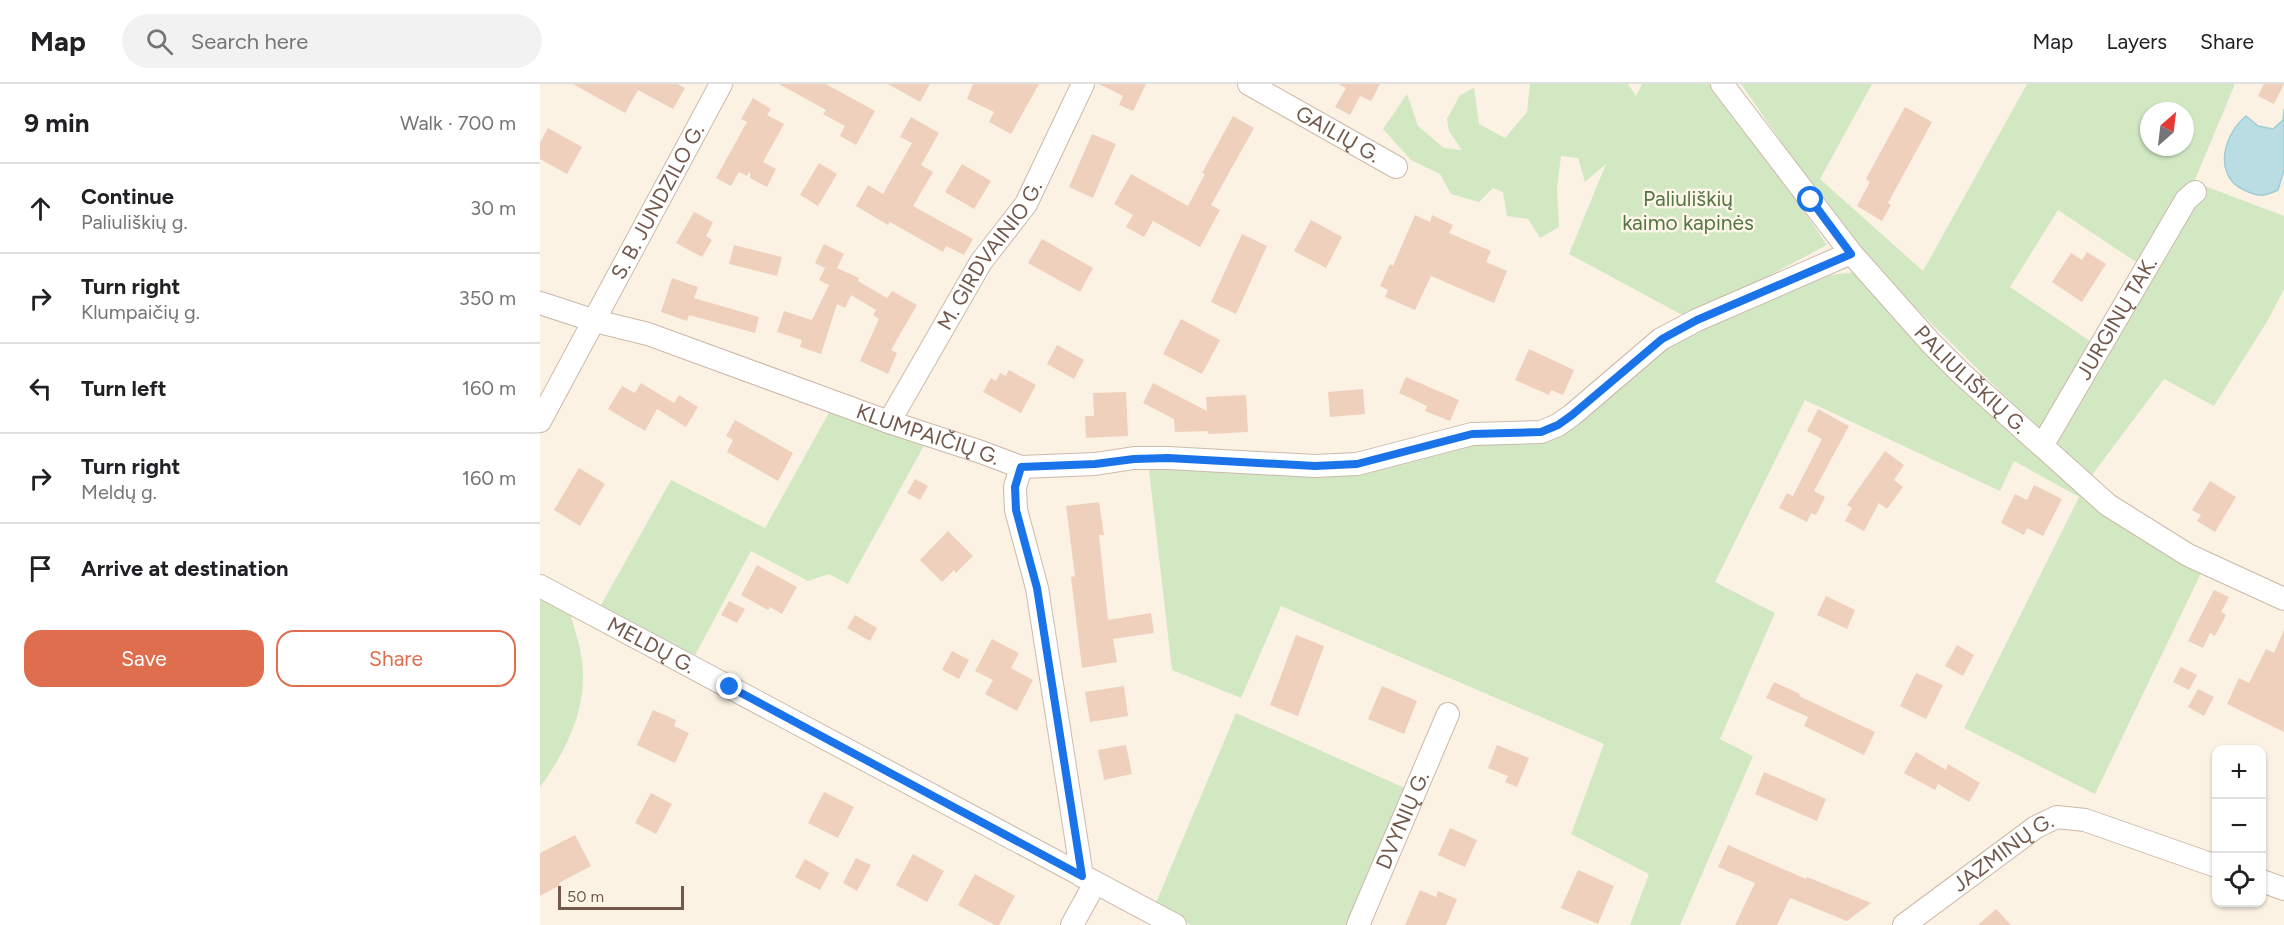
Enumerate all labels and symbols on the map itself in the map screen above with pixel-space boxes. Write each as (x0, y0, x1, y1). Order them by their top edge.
street label: GAILIŲ G. (1292, 100, 1385, 167)
north arrow (2140, 102, 2194, 156)
street label: S. B. JUNDZILO G. (605, 119, 709, 283)
street label: M. GIRDVAINIO G. (932, 177, 1047, 334)
park label: Paliuliškių kaimo kapinės (1622, 186, 1754, 235)
route start (1797, 186, 1823, 212)
street label: JURGINŲ TAK. (2071, 252, 2162, 384)
street label: PALIULIŠKIŲ G. (1909, 320, 2033, 439)
street label: KLUMPAIČIŲ G. (853, 398, 1003, 470)
street label: MELDŲ G. (603, 611, 700, 679)
route end (716, 673, 742, 699)
street label: DVYNIŲ G. (1370, 767, 1434, 873)
street label: JAZMINŲ G. (1947, 808, 2057, 897)
scale bar (558, 883, 684, 910)

